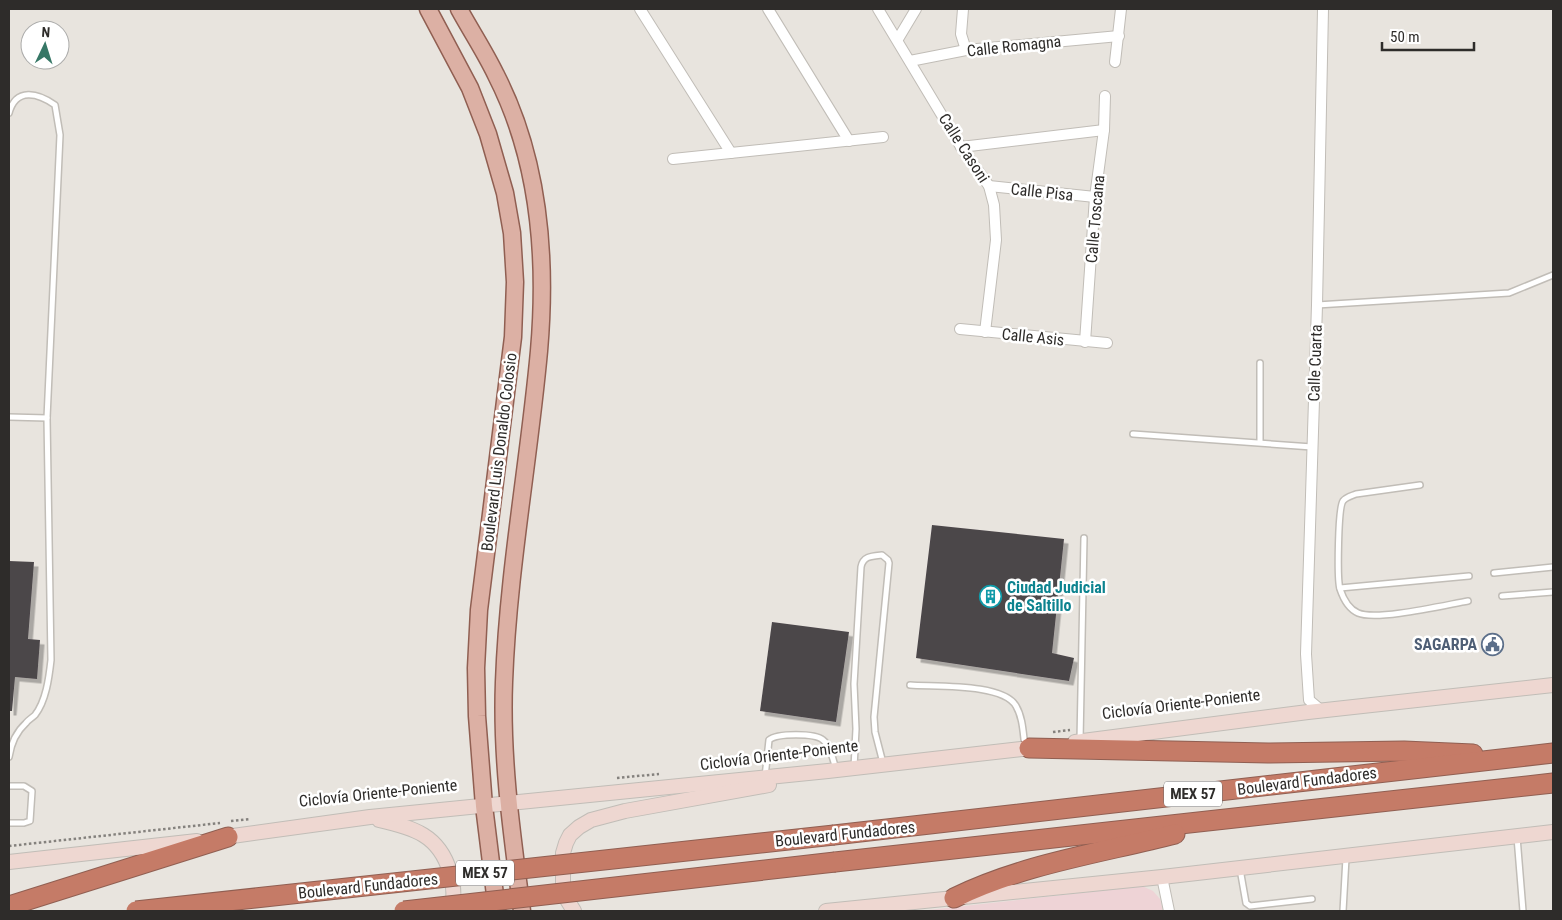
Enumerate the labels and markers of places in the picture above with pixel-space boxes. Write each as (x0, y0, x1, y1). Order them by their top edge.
place label: Ciudad Judicial de Saltillo (1007, 578, 1106, 615)
building icon: Ciudad Judicial de Saltillo (979, 584, 1003, 608)
public building icon: SAGARPA (1481, 632, 1505, 656)
place label: SAGARPA (1414, 635, 1477, 654)

